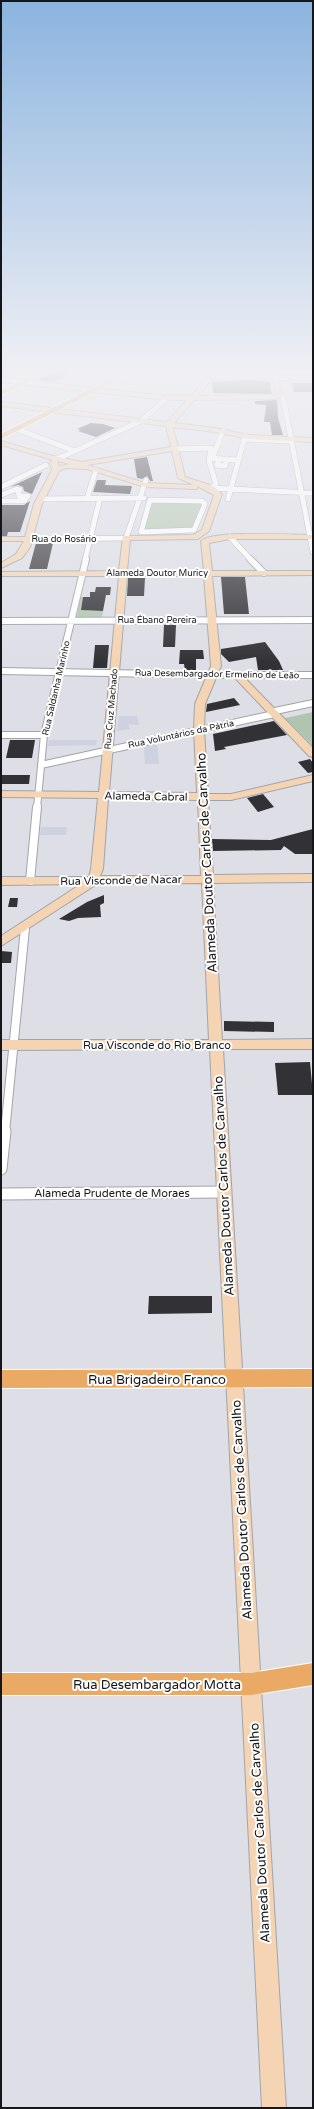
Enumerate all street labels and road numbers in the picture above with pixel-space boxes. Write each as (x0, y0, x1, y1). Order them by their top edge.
street label: Rua do Rosário (31, 534, 97, 545)
street label: Alameda Doutor Muricy (106, 568, 208, 579)
street label: Rua Ébano Pereira (117, 614, 197, 626)
street label: Rua Saldanha Marinho (40, 639, 73, 737)
street label: Rua Cruz Machado (102, 667, 121, 750)
street label: Rua Desembargador Ermelino de Leão (135, 668, 300, 681)
street label: Rua Voluntários da Pátria (127, 718, 235, 751)
street label: Alameda Doutor Carlos de Carvalho (193, 752, 221, 973)
street label: Alameda Cabral (104, 789, 188, 804)
street label: Rua Visconde de Nacar (60, 873, 183, 888)
street label: Rua Visconde do Rio Branco (83, 1039, 231, 1052)
street label: Alameda Doutor Carlos de Carvalho (210, 1075, 238, 1296)
street label: Alameda Prudente de Moraes (34, 1187, 190, 1200)
street label: Rua Brigadeiro Franco (88, 1372, 226, 1388)
street label: Alameda Doutor Carlos de Carvalho (228, 1399, 256, 1620)
street label: Rua Desembargador Motta (73, 1677, 241, 1693)
street label: Alameda Doutor Carlos de Carvalho (246, 1722, 274, 1943)

